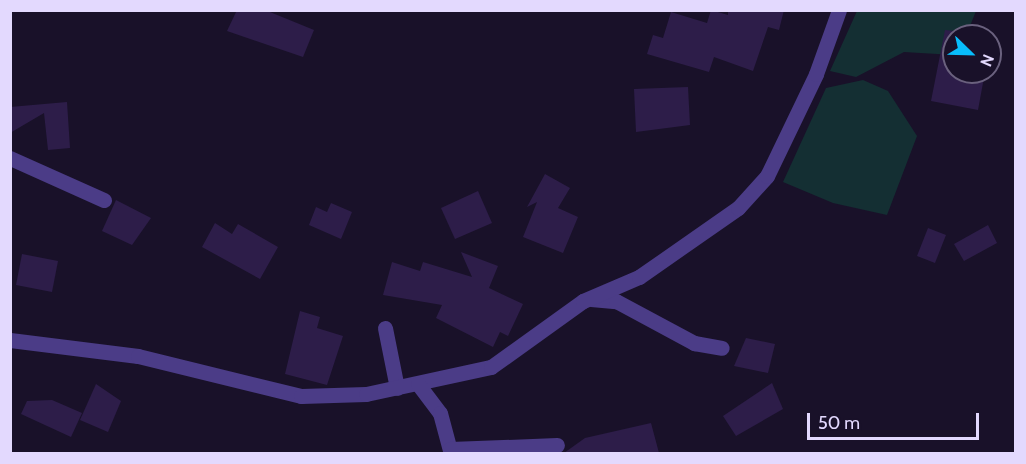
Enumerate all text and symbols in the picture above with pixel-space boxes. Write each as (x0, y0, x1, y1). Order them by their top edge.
north arrow (942, 24, 1002, 84)
text: N (976, 52, 998, 69)
scale bar (810, 401, 982, 439)
text: 50 m (818, 412, 860, 434)

